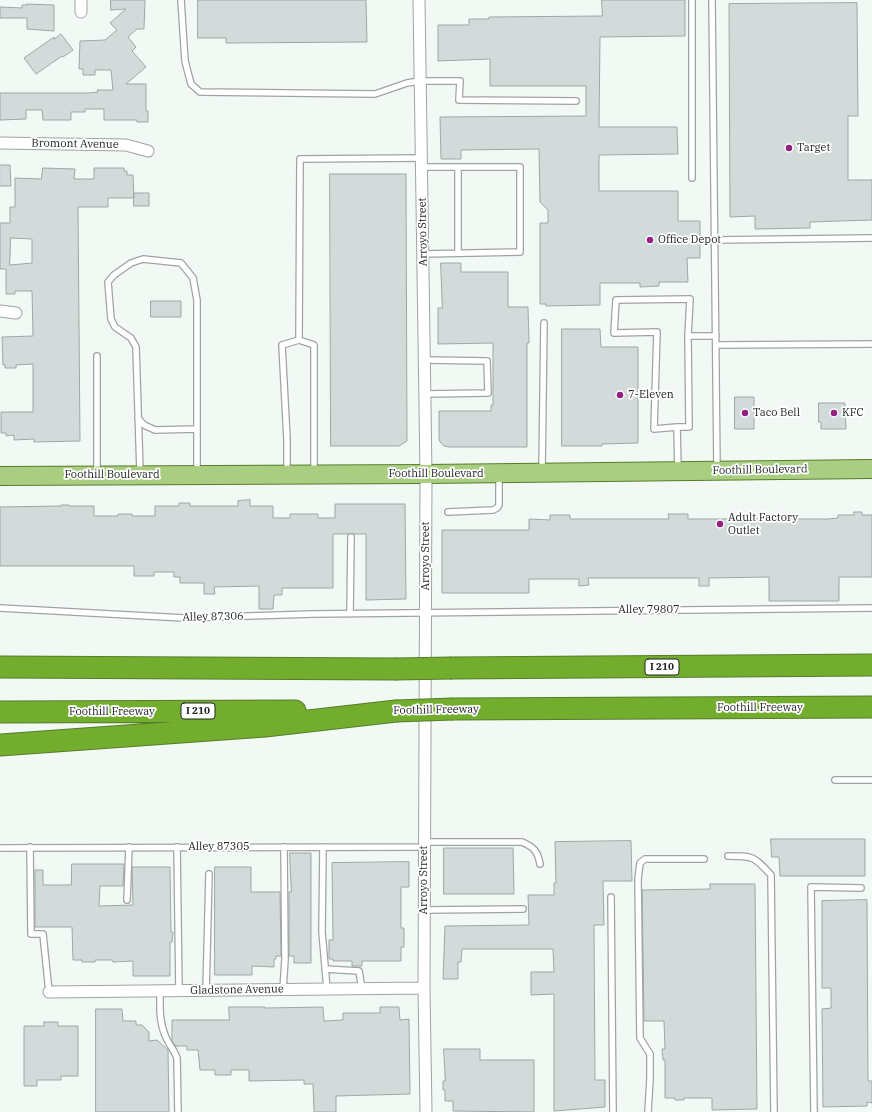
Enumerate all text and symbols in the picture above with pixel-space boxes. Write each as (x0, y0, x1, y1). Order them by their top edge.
street label: Bromont Avenue (31, 137, 119, 151)
place label: Target (797, 141, 830, 155)
marker: Target (784, 143, 794, 153)
street label: Arroyo Street (416, 197, 430, 267)
place label: Office Depot (658, 233, 721, 247)
marker: Office Depot (645, 235, 655, 245)
place label: 7-Eleven (628, 388, 674, 402)
marker: 7-Eleven (615, 390, 625, 400)
place label: Taco Bell (753, 406, 800, 420)
place label: KFC (842, 406, 864, 420)
marker: Taco Bell (740, 408, 750, 418)
marker: KFC (829, 408, 839, 418)
street label: Foothill Boulevard (712, 463, 808, 477)
street label: Foothill Boulevard (388, 467, 484, 481)
street label: Foothill Boulevard (64, 468, 160, 482)
place label: Adult Factory Outlet (728, 511, 798, 537)
marker: Adult Factory Outlet (715, 519, 725, 529)
street label: Arroyo Street (419, 522, 433, 590)
street label: Alley 79807 (618, 603, 680, 617)
street label: Alley 87306 (182, 610, 244, 624)
road number: I 210 (645, 659, 679, 675)
street label: Foothill Freeway (717, 701, 803, 715)
road number: I 210 (181, 703, 215, 719)
street label: Foothill Freeway (393, 703, 479, 717)
street label: Foothill Freeway (69, 705, 155, 719)
street label: Alley 87305 (188, 840, 250, 854)
street label: Arroyo Street (417, 846, 431, 914)
street label: Gladstone Avenue (190, 983, 284, 997)

